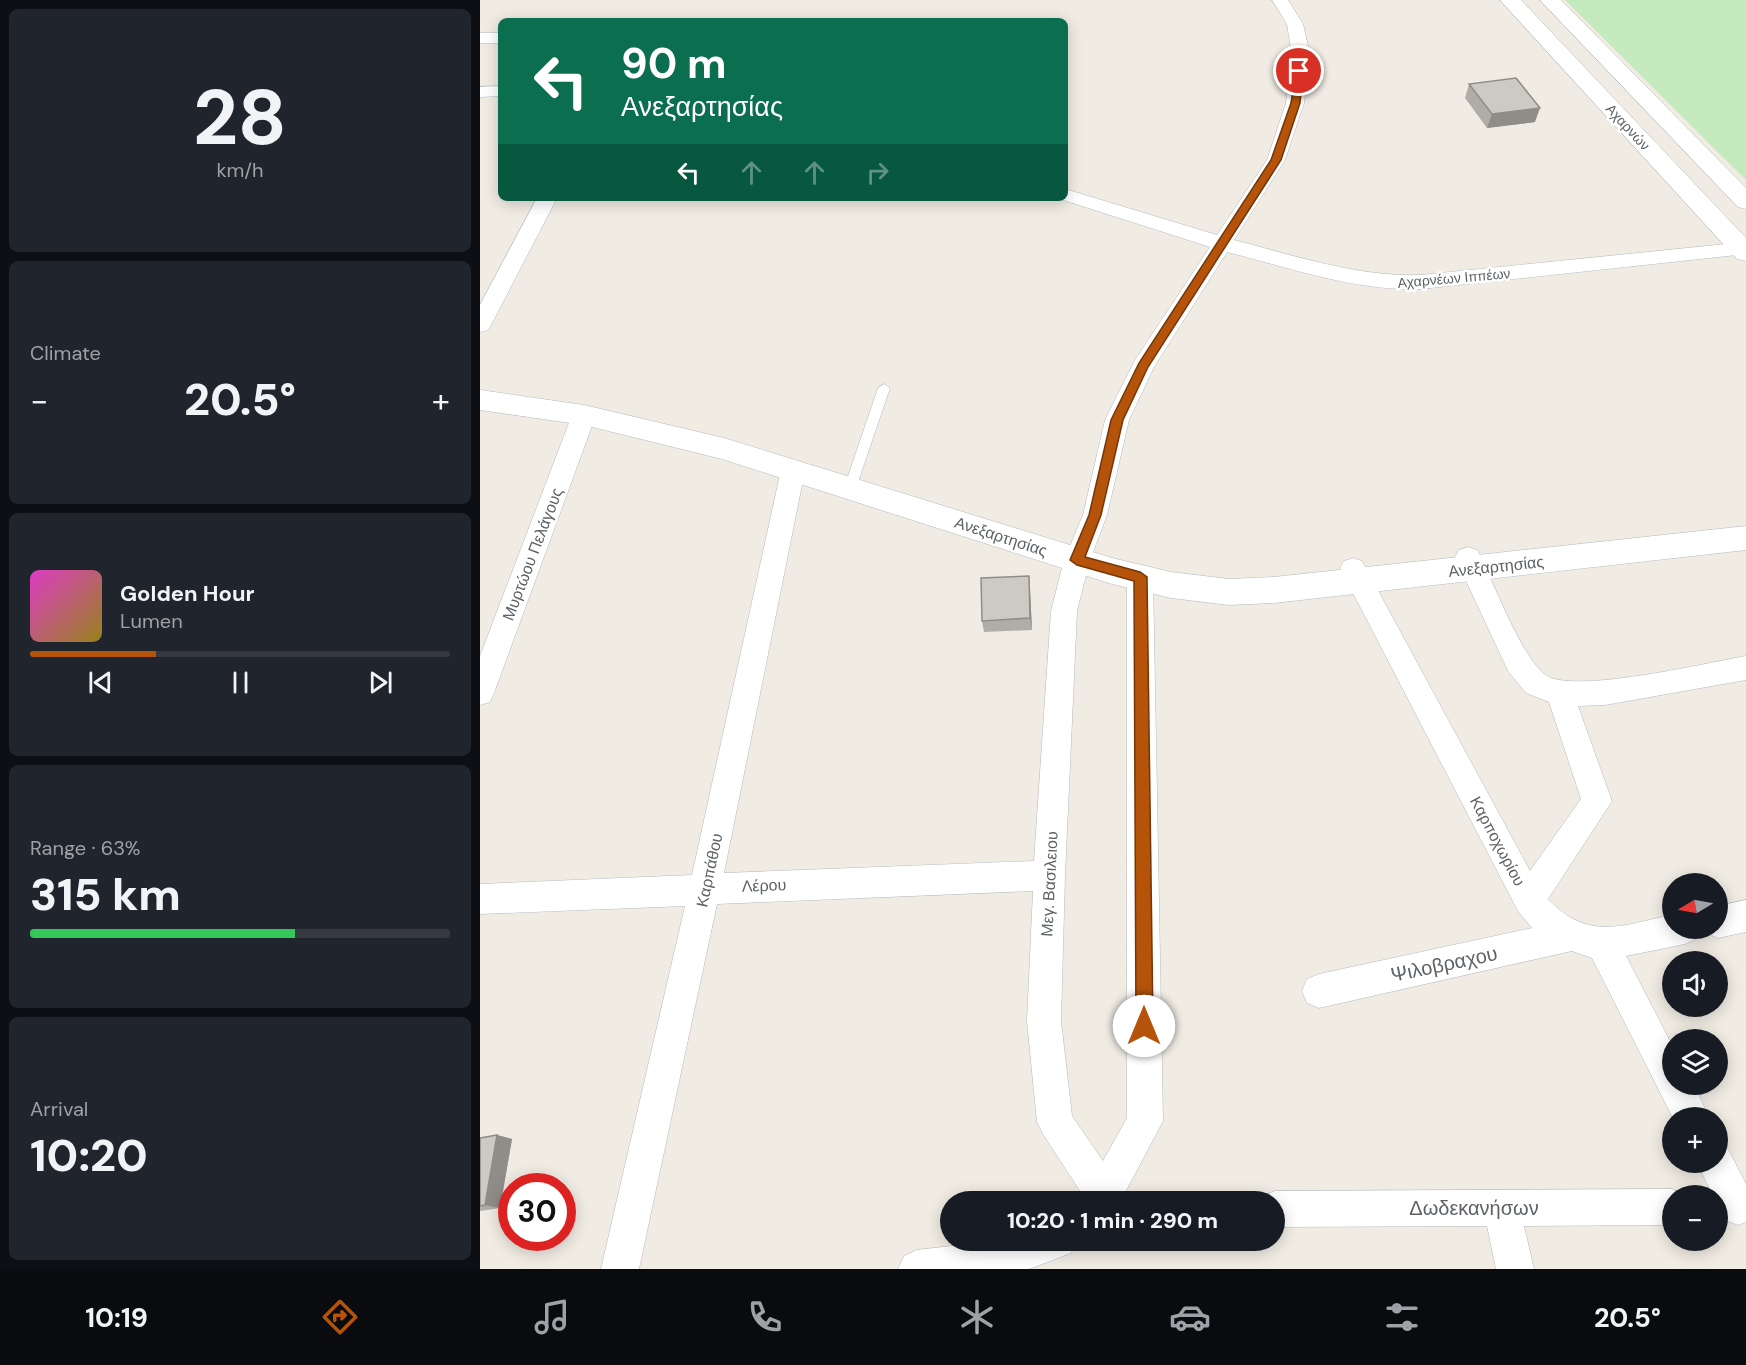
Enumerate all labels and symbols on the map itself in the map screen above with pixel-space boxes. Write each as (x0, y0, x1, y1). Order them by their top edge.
pin (1273, 45, 1324, 96)
street label: Αχαρνών (1602, 100, 1654, 154)
street label: Αχαρνέων Ιππέων (1397, 264, 1511, 292)
street label: Μυρτώου Πελάγους (497, 485, 568, 624)
street label: Ανεξαρτησίας (952, 512, 1050, 561)
street label: Ανεξαρτησίας (1447, 551, 1545, 582)
street label: Καρποχωρίου (1465, 793, 1530, 890)
street label: Καρπάθου (691, 831, 728, 909)
street label: Μεγ. Βασιλειου (1036, 831, 1063, 937)
north arrow (1662, 873, 1728, 939)
street label: Λέρου (741, 874, 787, 897)
street label: Ψιλοβραχου (1388, 940, 1500, 988)
position arrow (1112, 994, 1176, 1058)
speed limit sign: 30 (498, 1173, 576, 1251)
street label: Δωδεκανήσων (1409, 1195, 1539, 1221)

